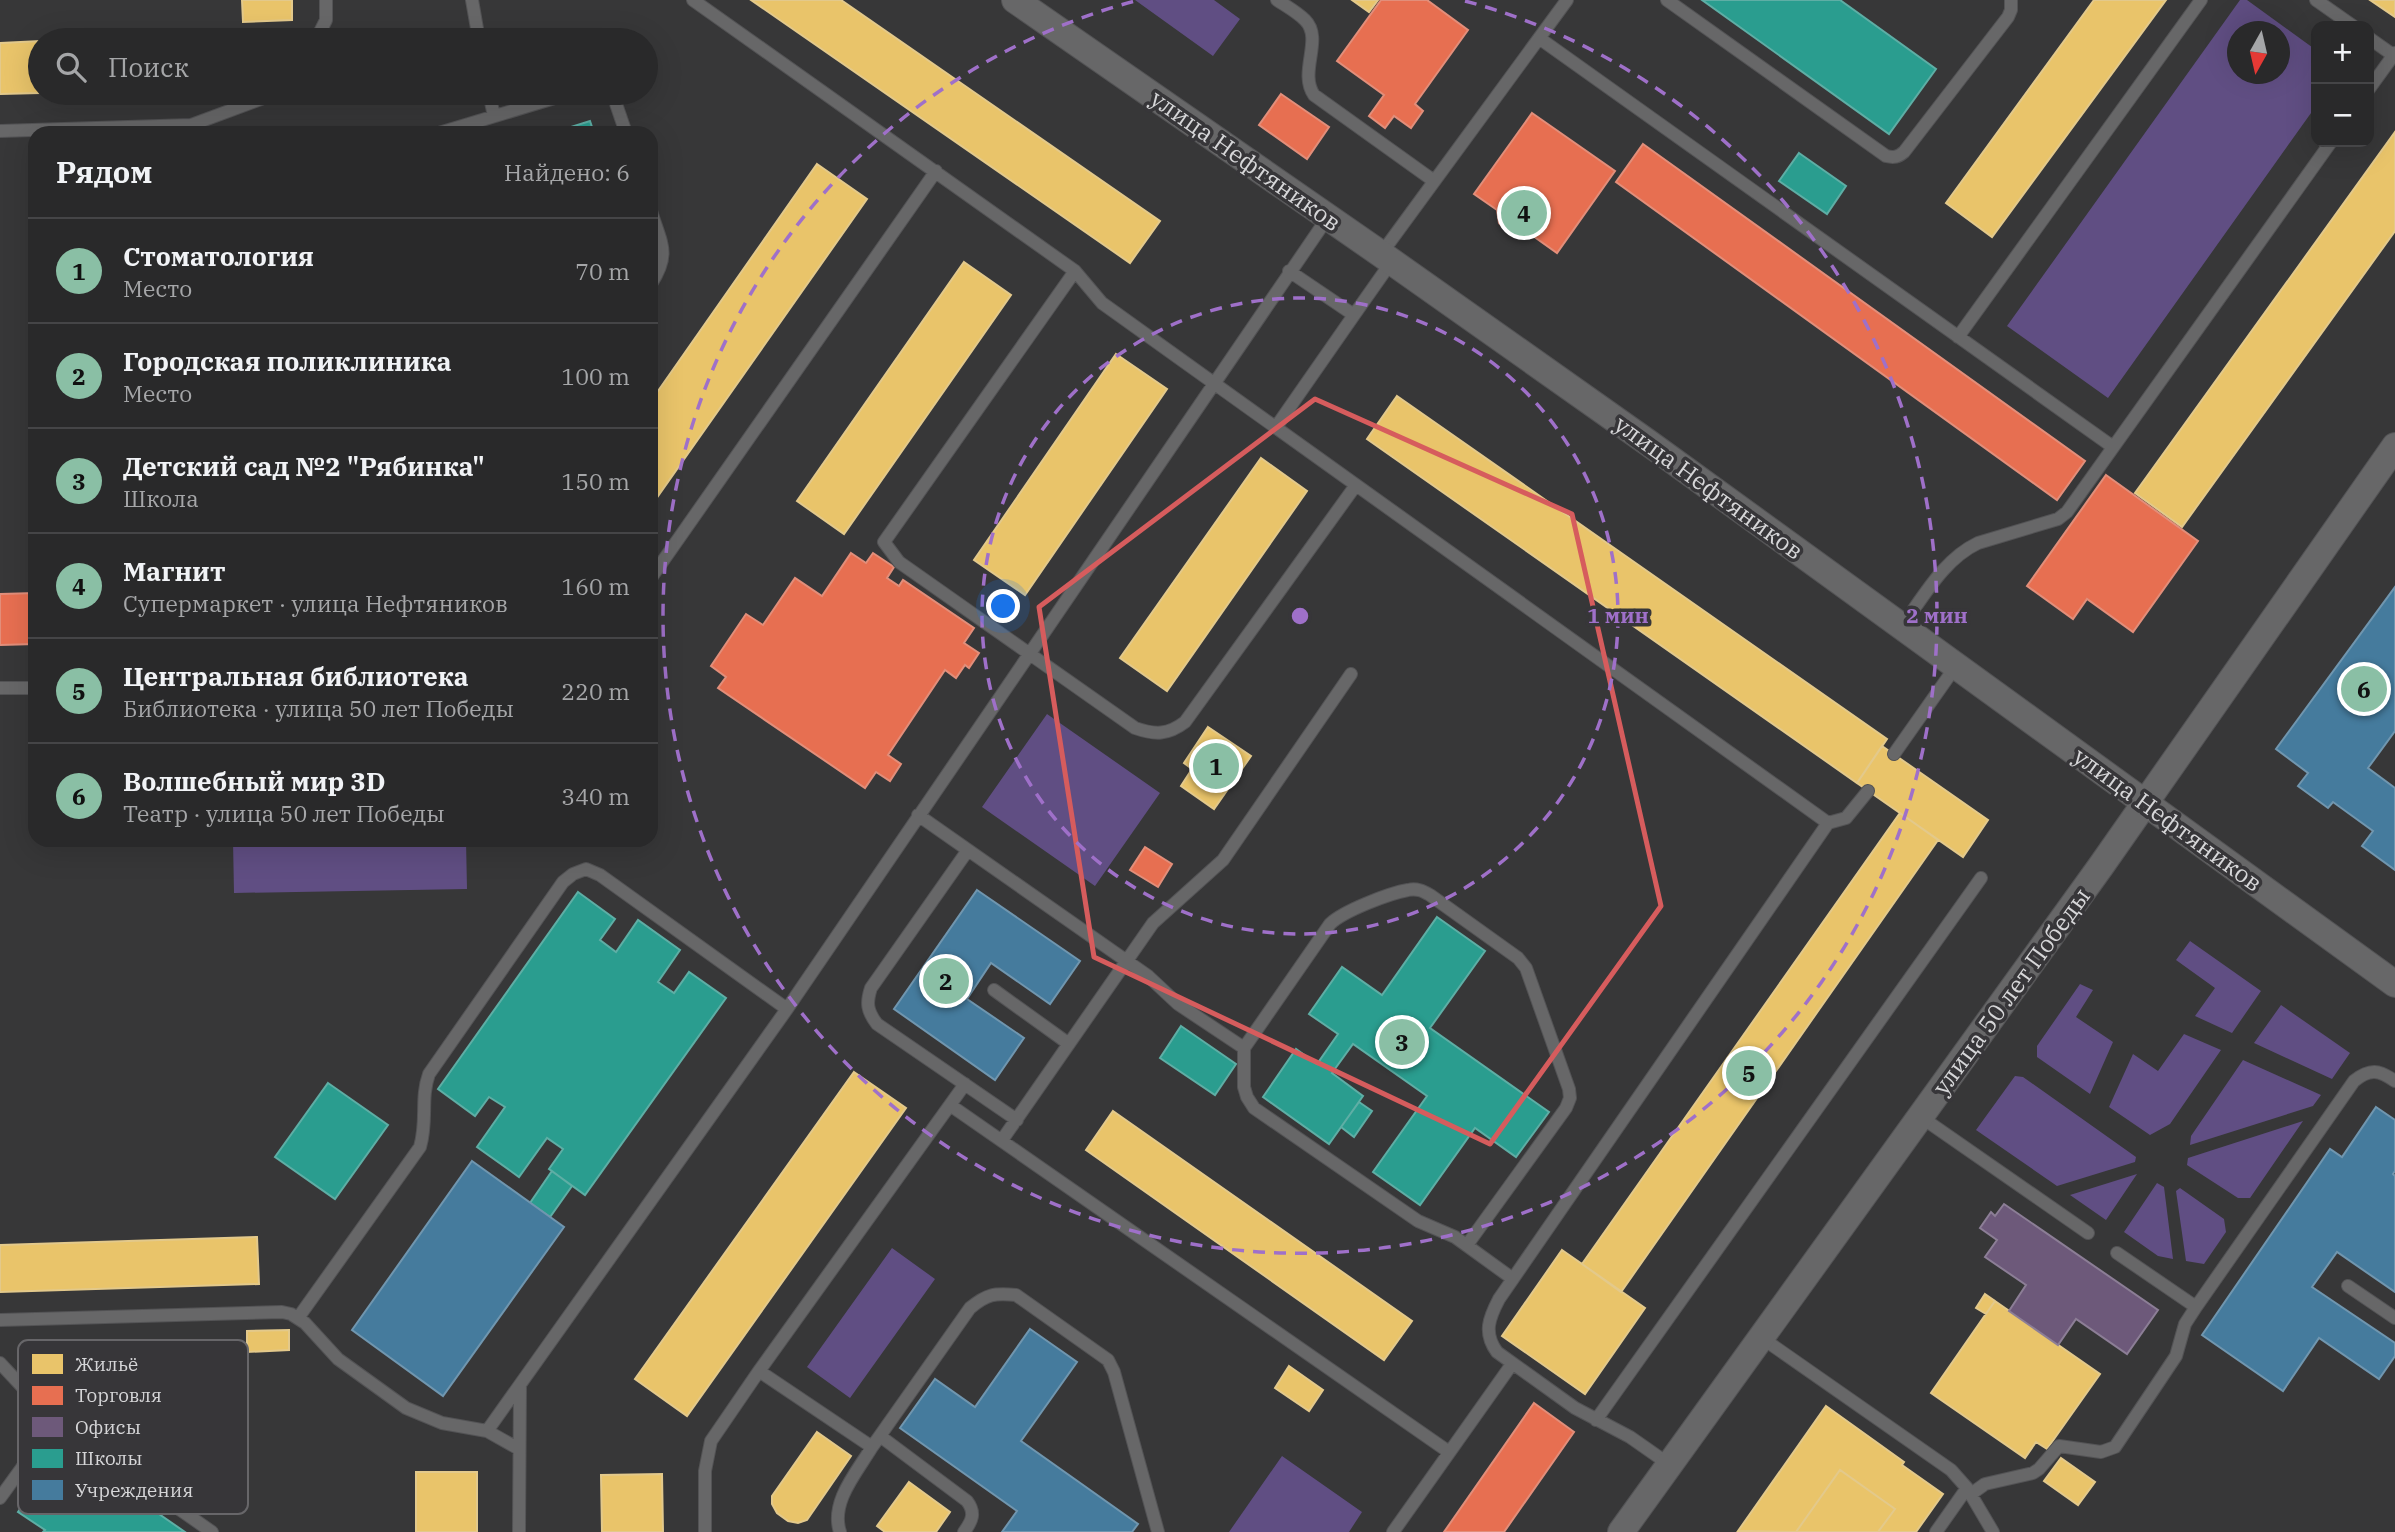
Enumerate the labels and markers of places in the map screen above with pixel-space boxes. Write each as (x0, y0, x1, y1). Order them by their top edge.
pin: 4 (1501, 187, 1547, 239)
centre of rings (1288, 604, 1312, 628)
pin: 6 (2341, 663, 2387, 715)
pin: 1 (1193, 740, 1239, 792)
pin: 2 (923, 955, 969, 1007)
pin: 3 (1379, 1016, 1425, 1068)
pin: 5 (1726, 1047, 1772, 1099)

